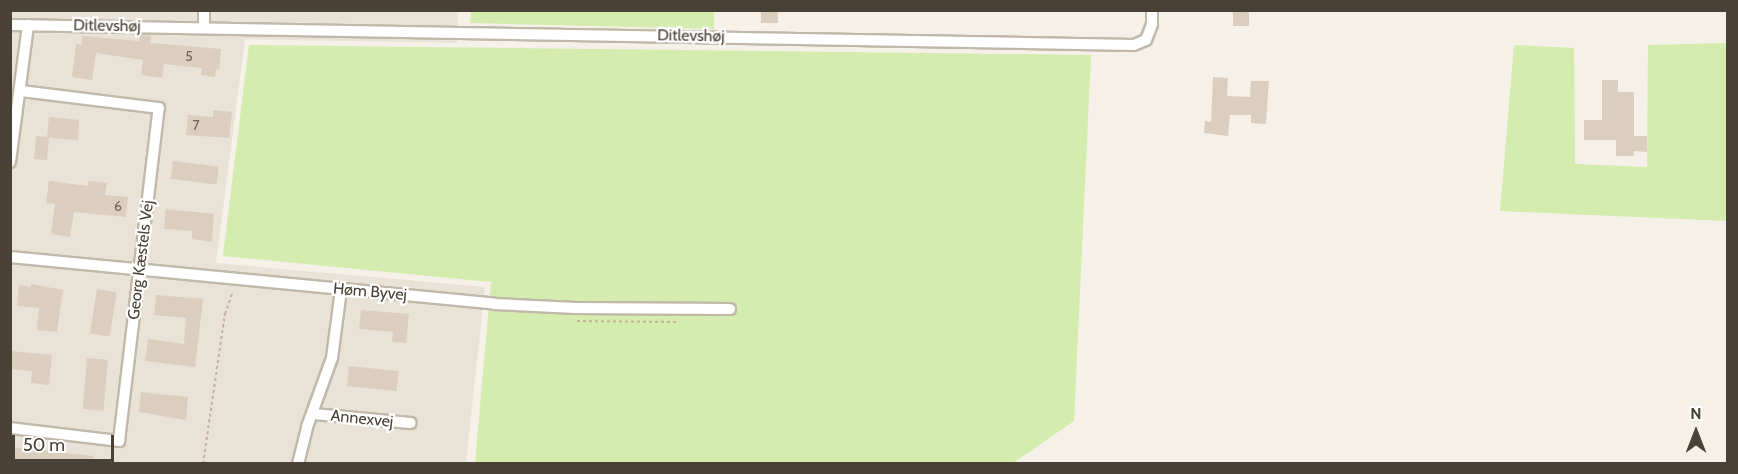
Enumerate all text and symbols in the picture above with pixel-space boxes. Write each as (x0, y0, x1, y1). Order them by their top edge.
street label: Ditlevshøj (73, 16, 141, 36)
street label: Ditlevshøj (657, 26, 725, 46)
house number: 5 (185, 48, 193, 64)
house number: 7 (192, 117, 200, 133)
house number: 6 (114, 198, 122, 214)
street label: Georg Kæstels Vej (124, 199, 158, 321)
street label: Høm Byvej (332, 279, 408, 305)
north arrow (1666, 402, 1726, 462)
text: N (1690, 404, 1702, 423)
street label: Annexvej (330, 406, 394, 432)
scale bar (15, 423, 117, 461)
text: 50 m (23, 434, 65, 456)

